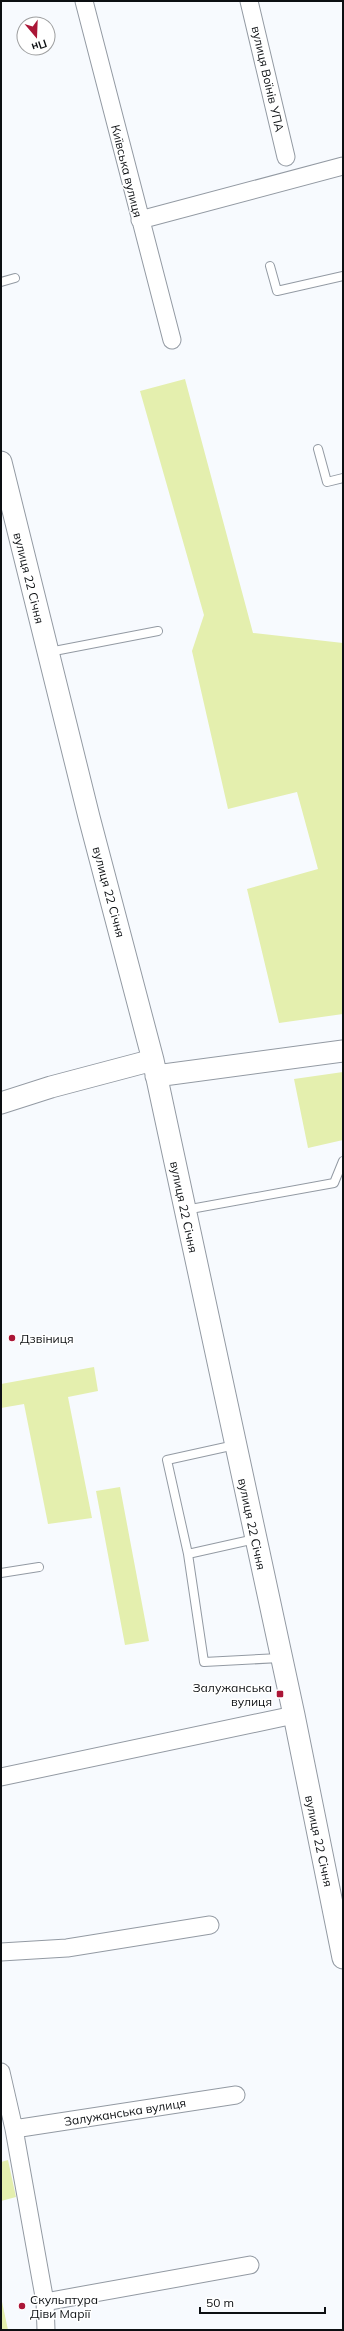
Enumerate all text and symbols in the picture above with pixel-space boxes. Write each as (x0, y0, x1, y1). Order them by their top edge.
north arrow (16, 16, 56, 56)
street label: вулиця Воїнів УПА (249, 25, 288, 134)
text: Пн (30, 36, 49, 55)
street label: Київська вулиця (108, 123, 146, 219)
street label: вулиця 22 Січня (10, 531, 48, 625)
street label: вулиця 22 Січня (90, 845, 128, 939)
street label: вулиця 22 Січня (167, 1160, 201, 1254)
place label: Дзвіниця (20, 1331, 74, 1346)
marker: Дзвіниця (7, 1333, 17, 1343)
street label: вулиця 22 Січня (235, 1477, 269, 1571)
place label: Залужанська вулиця (193, 1680, 272, 1709)
marker: Залужанська вулиця (275, 1689, 285, 1699)
street label: вулиця 22 Січня (302, 1794, 336, 1888)
street label: Залужанська вулиця (63, 2095, 187, 2129)
scale bar (200, 2289, 325, 2315)
place label: Скульптура Діви Марії (30, 2292, 98, 2321)
text: 50 m (206, 2295, 234, 2310)
marker: Скульптура Діви Марії (17, 2301, 27, 2311)

